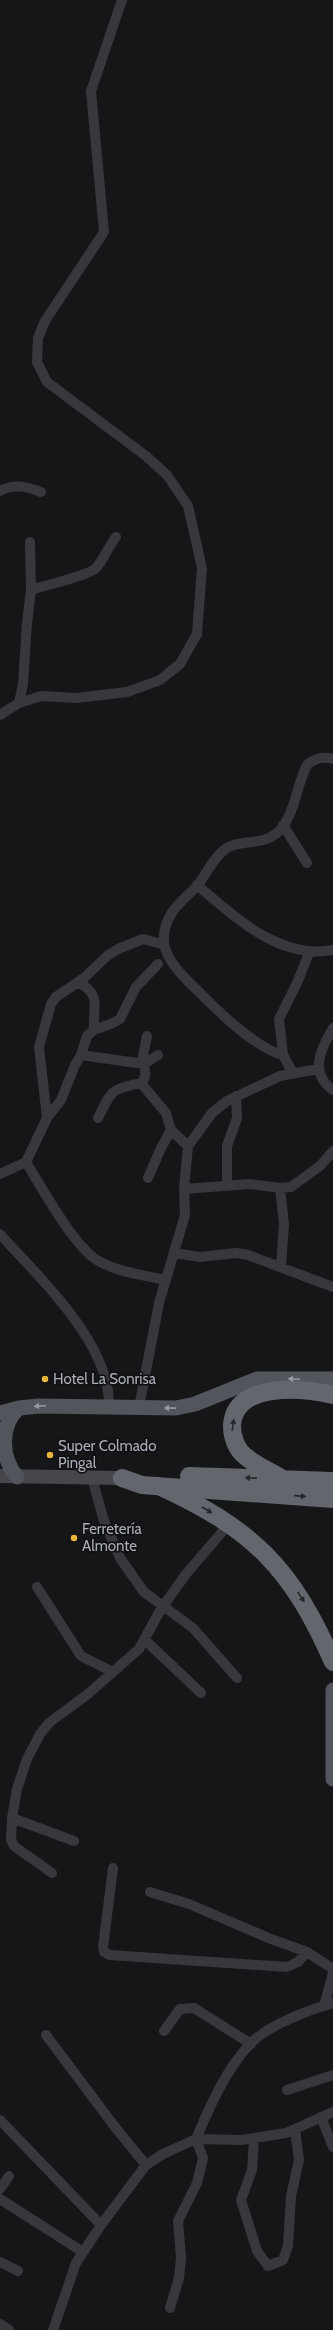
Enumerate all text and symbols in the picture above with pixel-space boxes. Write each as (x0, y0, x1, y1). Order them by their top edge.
place label: Hotel La Sonrisa (53, 1370, 157, 1388)
marker: Hotel La Sonrisa (40, 1374, 50, 1384)
one-way arrow (288, 1375, 300, 1382)
one-way arrow (33, 1403, 46, 1409)
one-way arrow (163, 1405, 176, 1411)
one-way arrow (230, 1419, 236, 1431)
place label: Super Colmado Pingal (58, 1437, 156, 1472)
marker: Super Colmado Pingal (45, 1450, 55, 1460)
one-way arrow (245, 1475, 257, 1482)
one-way arrow (294, 1492, 306, 1499)
one-way arrow (201, 1507, 213, 1514)
place label: Ferretería Almonte (82, 1520, 142, 1555)
marker: Ferretería Almonte (69, 1533, 79, 1543)
one-way arrow (297, 1592, 305, 1602)

